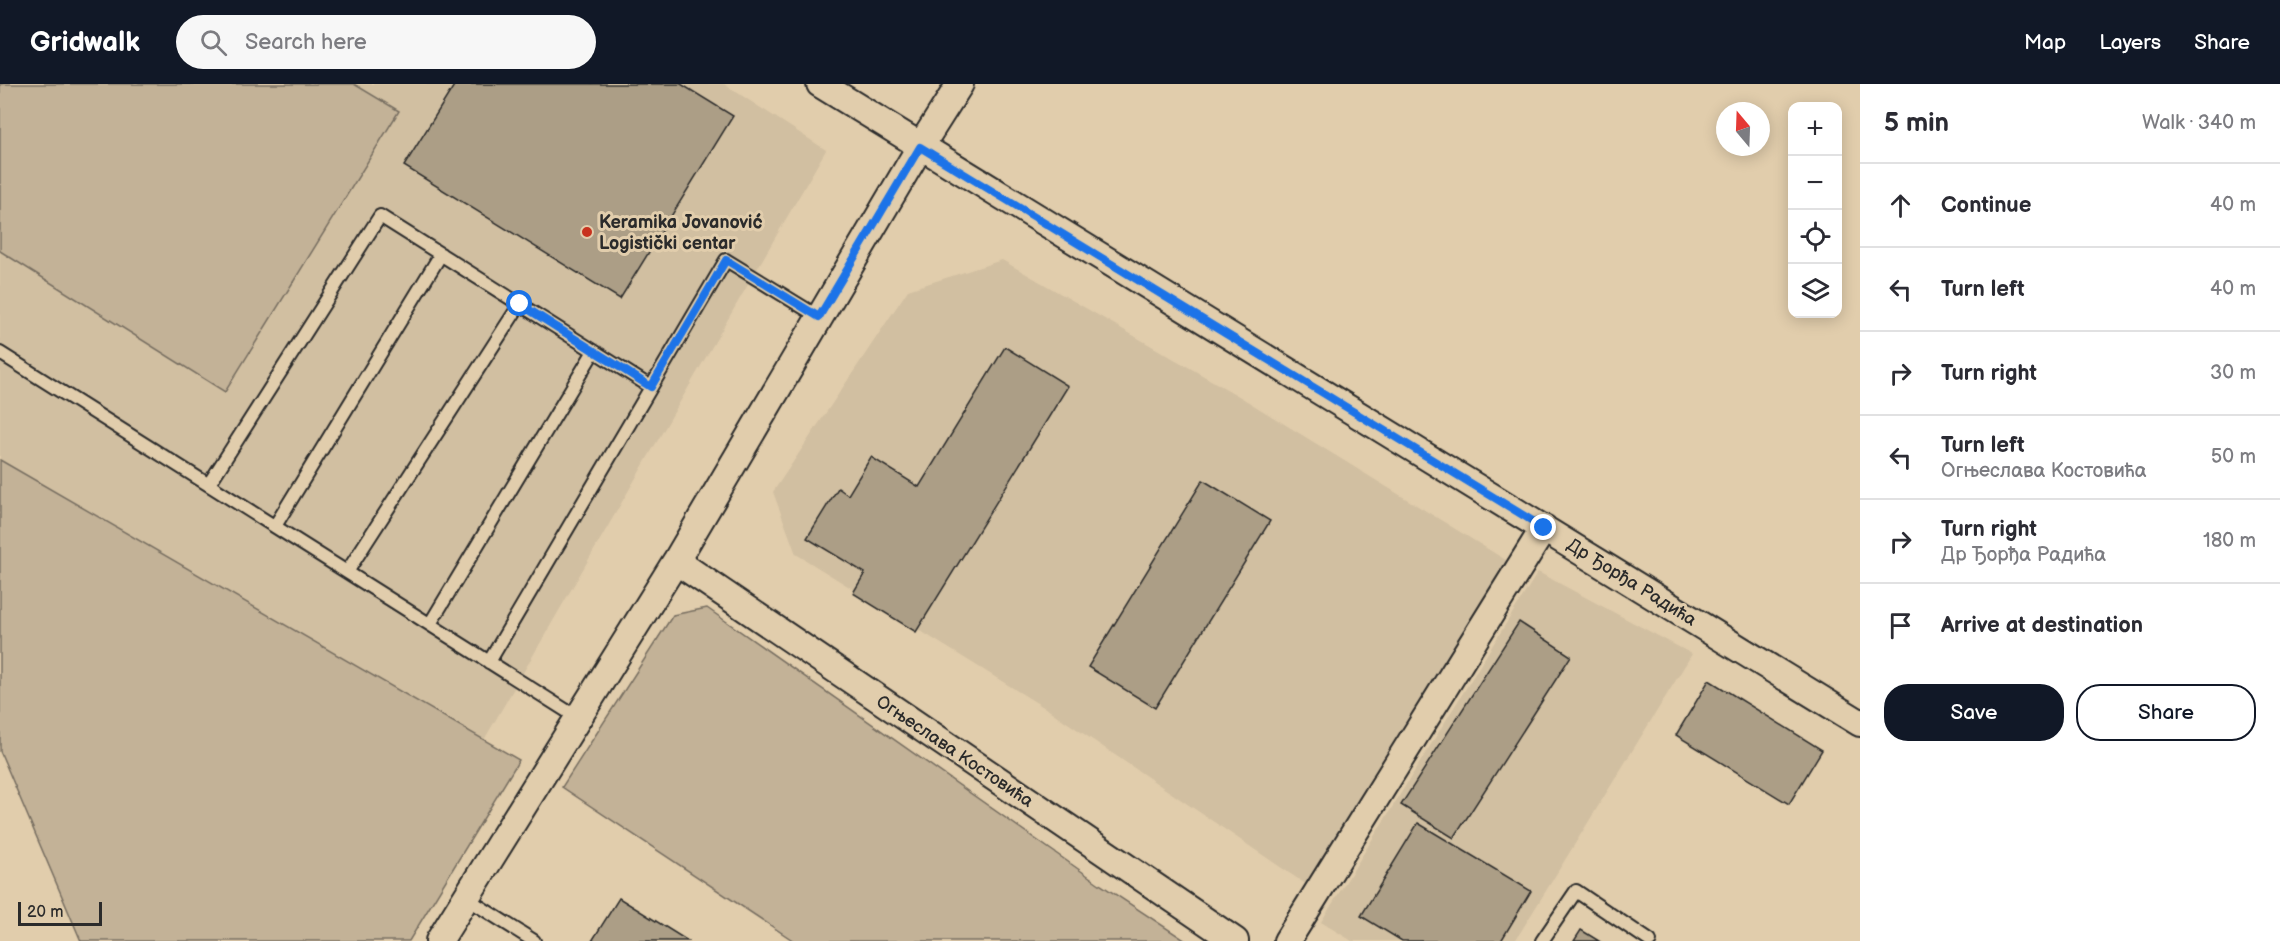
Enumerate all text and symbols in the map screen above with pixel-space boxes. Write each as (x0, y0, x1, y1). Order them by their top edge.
search box (176, 15, 596, 69)
text: Gridwalk (30, 26, 140, 59)
icon: search (197, 26, 230, 59)
text: Search here (245, 29, 367, 56)
text: Map (2024, 30, 2066, 55)
text: Layers (2099, 30, 2161, 55)
text: Share (2194, 30, 2250, 55)
north arrow (1716, 102, 1770, 156)
map controls (1788, 102, 1842, 318)
button: + (1788, 102, 1842, 156)
text: 5 min (1884, 108, 1949, 139)
text: Walk · 340 m (2142, 111, 2256, 135)
button: − (1788, 156, 1842, 210)
icon: ahead (1884, 189, 1917, 222)
text: Continue (1941, 192, 2031, 219)
text: 40 m (2210, 193, 2256, 217)
button: locate (1788, 210, 1842, 264)
place label: Keramika Jovanović Logistički centar (599, 212, 763, 254)
marker: Keramika Jovanović Logistički centar (580, 225, 594, 239)
button: layers (1788, 264, 1842, 318)
icon: left (1884, 273, 1917, 306)
text: Turn left (1941, 276, 2025, 303)
text: 40 m (2210, 277, 2256, 301)
route start (506, 290, 532, 316)
icon: right (1884, 357, 1917, 390)
text: Turn right (1941, 360, 2037, 387)
text: 30 m (2210, 361, 2256, 385)
text: Turn left (1941, 432, 2025, 459)
icon: left (1884, 441, 1917, 474)
text: 50 m (2211, 445, 2256, 469)
text: Огњеслава Костовића (1941, 459, 2147, 483)
route end (1530, 514, 1556, 540)
text: Turn right (1941, 516, 2037, 543)
icon: right (1884, 525, 1917, 558)
text: 180 m (2203, 529, 2256, 553)
street label: Др Ђорђа Радића (1563, 534, 1701, 631)
text: Др Ђорђа Радића (1941, 543, 2106, 567)
icon: arrive (1884, 609, 1917, 642)
text: Arrive at destination (1941, 612, 2143, 639)
button: Save (1884, 684, 2064, 741)
button: Share (2076, 684, 2256, 741)
street label: Огњеслава Костовића (872, 691, 1038, 812)
scale bar (18, 899, 102, 926)
text: 20 m (27, 903, 63, 922)

